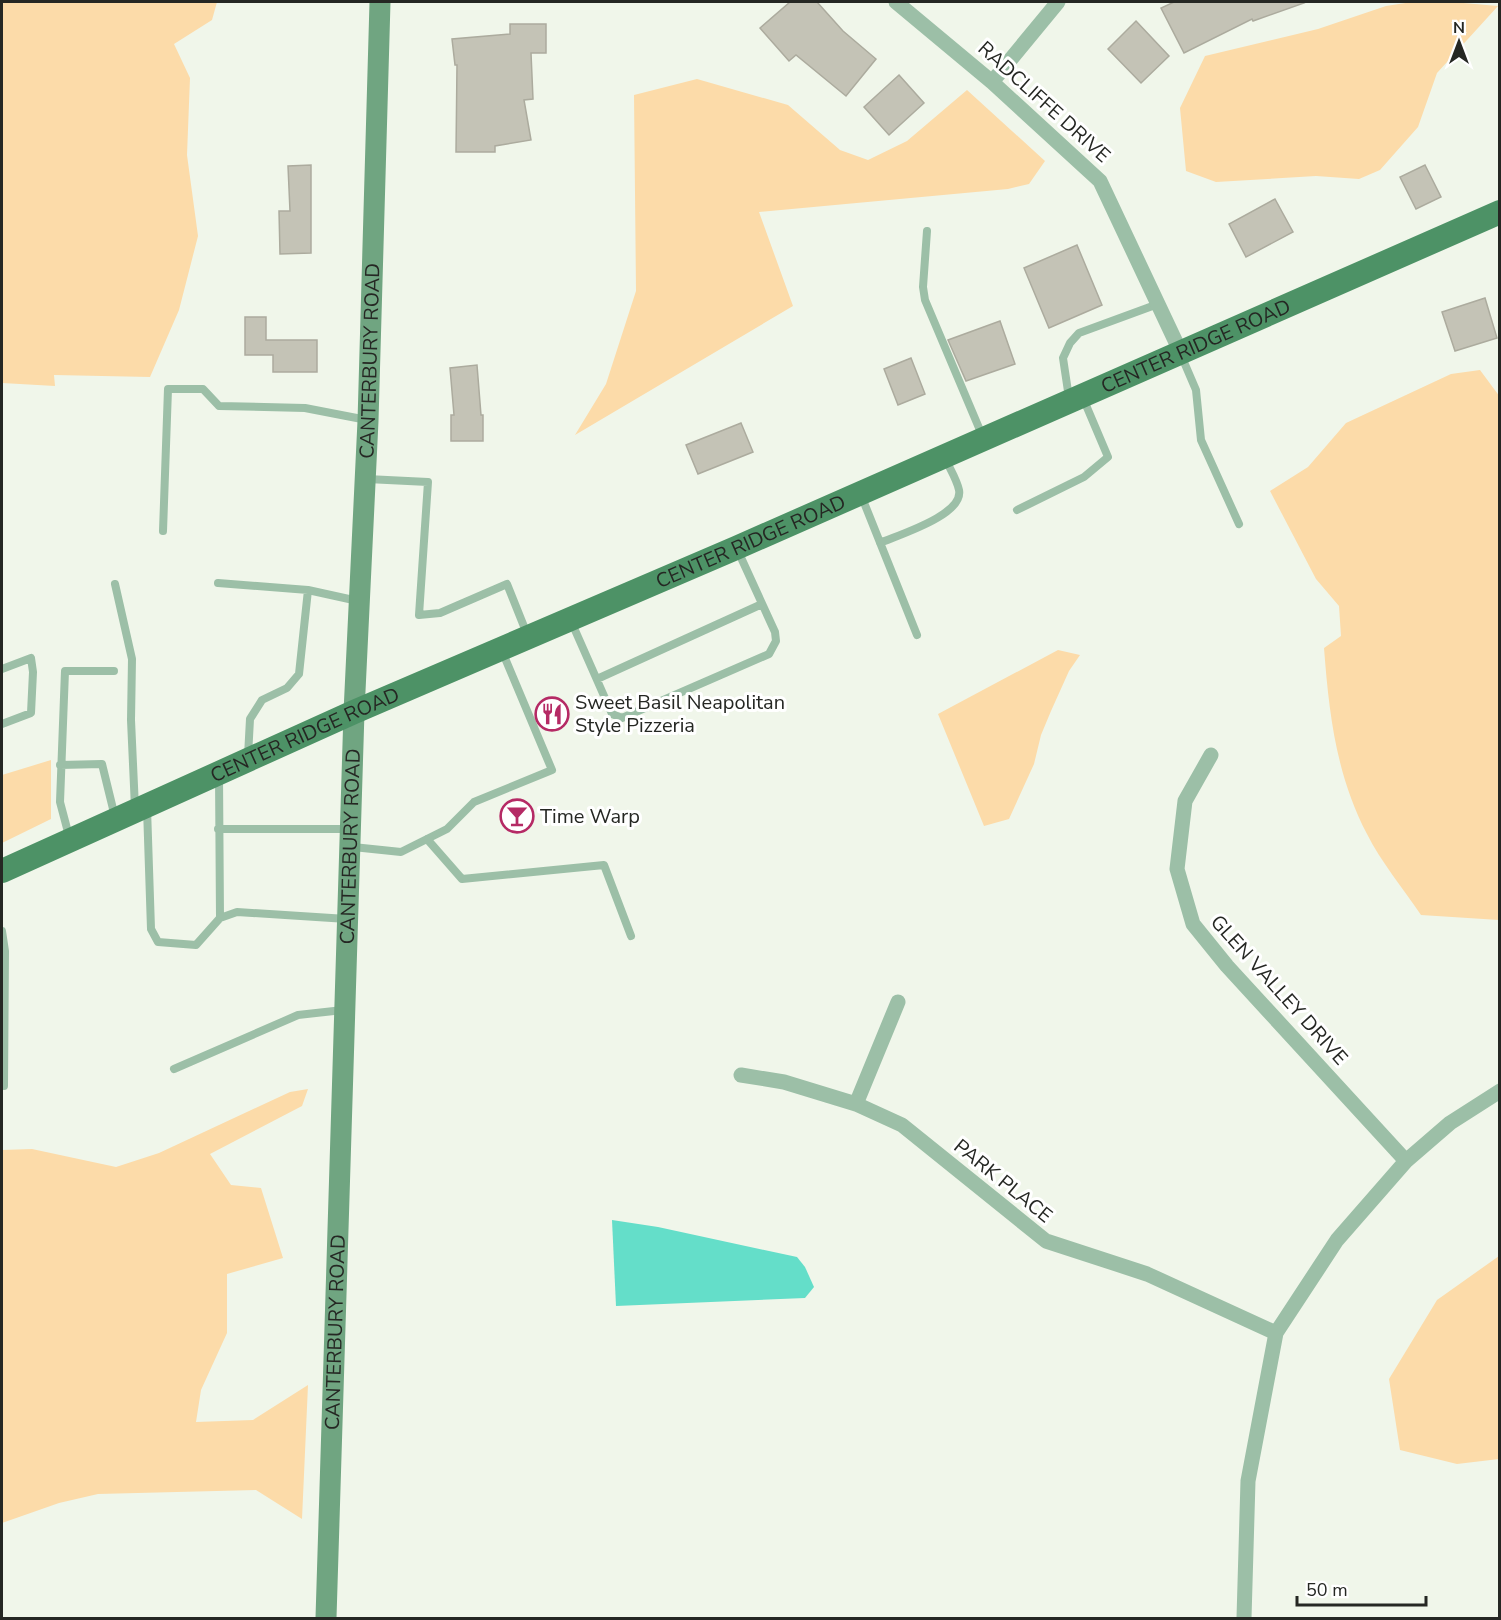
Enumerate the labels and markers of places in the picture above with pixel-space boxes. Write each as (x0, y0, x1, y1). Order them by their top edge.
place label: Sweet Basil Neapolitan Style Pizzeria (575, 689, 785, 739)
restaurant icon: Sweet Basil Neapolitan Style Pizzeria (534, 696, 570, 732)
bar icon: Time Warp (499, 798, 535, 834)
place label: Time Warp (540, 803, 640, 830)

